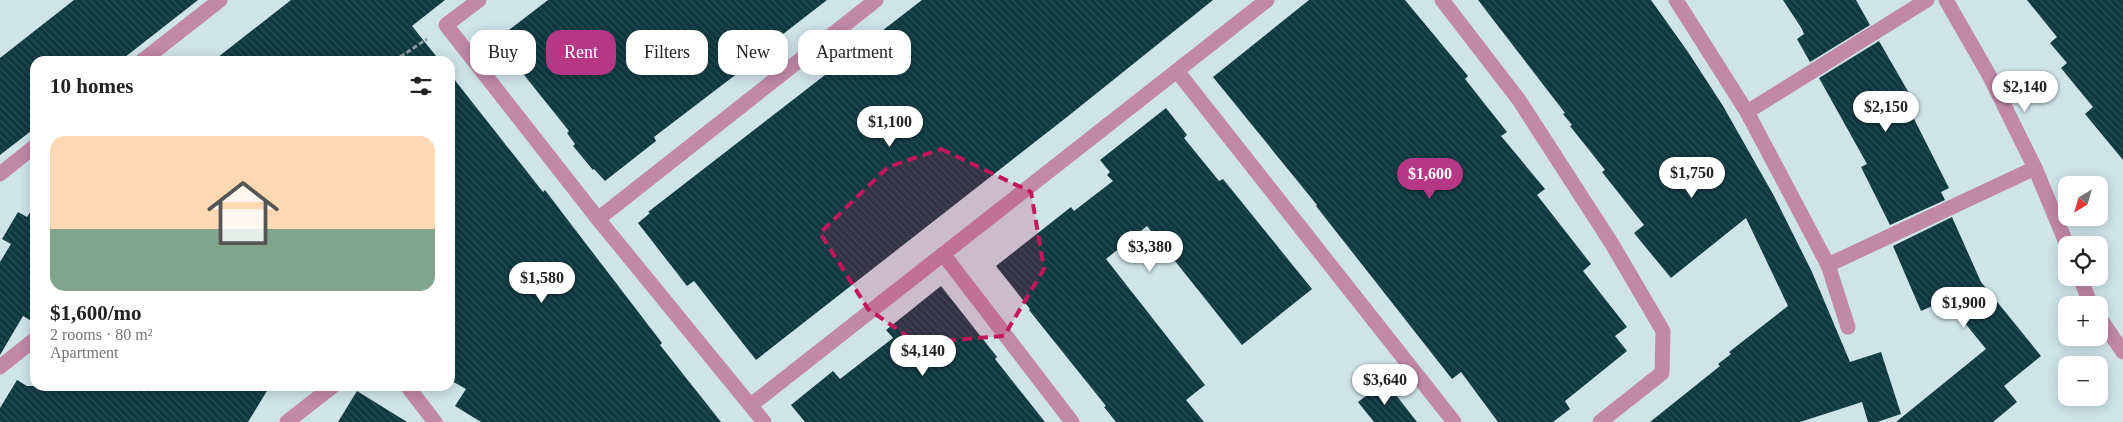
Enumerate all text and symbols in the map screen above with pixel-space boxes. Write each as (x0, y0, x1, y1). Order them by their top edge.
chip: Buy (470, 30, 536, 75)
chip: Rent (546, 30, 616, 75)
chip: Filters (626, 30, 708, 75)
chip: New (718, 30, 788, 75)
chip: Apartment (798, 30, 911, 75)
pin: $2,140 (1984, 70, 2066, 113)
icon: filters (407, 72, 435, 100)
text: 10 homes (50, 74, 133, 98)
text: $2,140 (2003, 78, 2047, 95)
pin: $2,150 (1845, 90, 1927, 133)
text: $2,150 (1864, 98, 1908, 115)
pin: $1,100 (849, 106, 931, 148)
text: $1,100 (868, 113, 912, 130)
pin: $1,750 (1651, 156, 1733, 199)
pin: $1,600 (1389, 158, 1471, 200)
text: $1,750 (1670, 164, 1714, 181)
text: $1,600 (1408, 165, 1452, 182)
icon: home (198, 168, 288, 258)
north arrow (2058, 176, 2108, 226)
map controls (2058, 176, 2108, 406)
pin: $3,380 (1109, 230, 1191, 273)
button: locate (2058, 236, 2108, 286)
text: $3,380 (1128, 238, 1172, 255)
pin: $1,580 (501, 262, 583, 304)
text: $1,580 (520, 269, 564, 286)
pin: $1,900 (1923, 286, 2005, 329)
text: $1,900 (1942, 294, 1986, 311)
button: + (2058, 296, 2108, 346)
text: $1,600/mo (50, 301, 142, 325)
text: 2 rooms · 80 m² (50, 326, 153, 343)
pin: $4,140 (882, 334, 964, 377)
text: $4,140 (901, 342, 945, 359)
text: Apartment (50, 344, 118, 361)
button: − (2058, 356, 2108, 406)
pin: $3,640 (1344, 364, 1426, 406)
text: $3,640 (1363, 371, 1407, 388)

